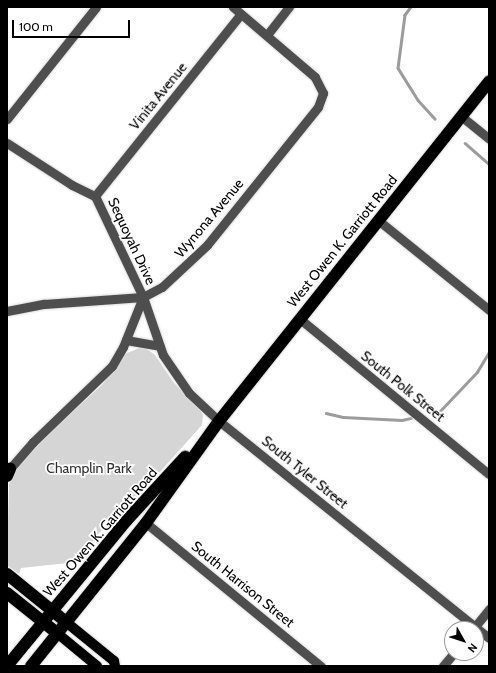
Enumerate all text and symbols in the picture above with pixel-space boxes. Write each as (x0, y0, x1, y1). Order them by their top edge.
scale bar (14, 12, 132, 38)
text: 100 m (19, 19, 53, 34)
street label: Vinita Avenue (126, 59, 190, 133)
street label: West Owen K. Garriott Road (284, 172, 400, 310)
street label: Wynona Avenue (171, 175, 247, 261)
street label: Sequoyah Drive (105, 195, 159, 287)
street label: South Polk Street (358, 347, 448, 425)
street label: South Tyler Street (259, 432, 351, 512)
park label: Champlin Park (46, 460, 132, 476)
street label: West Owen K. Garriott Road (40, 464, 160, 600)
street label: South Harrison Street (188, 537, 298, 631)
north arrow (444, 621, 484, 661)
text: N (465, 640, 480, 655)

